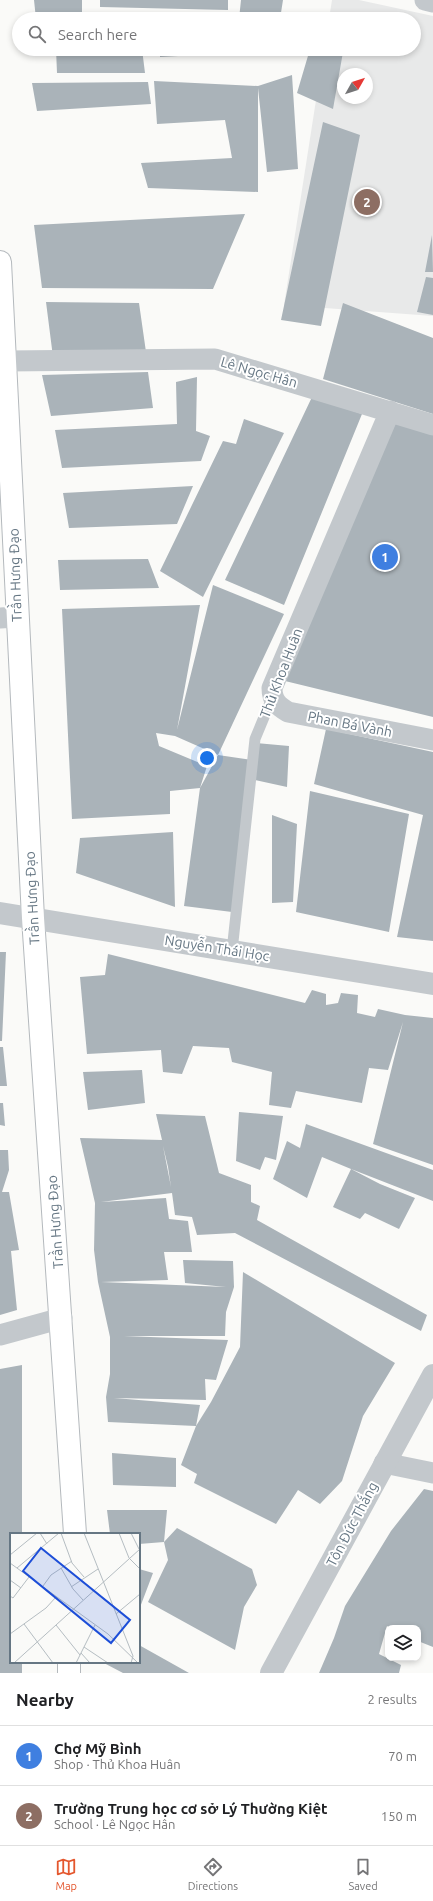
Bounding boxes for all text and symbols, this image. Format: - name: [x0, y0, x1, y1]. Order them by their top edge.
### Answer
- search box: [12, 12, 421, 56]
- icon: search: [26, 23, 48, 45]
- text: Search here: [58, 26, 137, 43]
- north arrow: [337, 68, 373, 104]
- pin: 2: [354, 187, 380, 217]
- street label: Lê Ngọc Hân: [219, 353, 299, 391]
- street label: Trần Hưng Đạo: [3, 528, 25, 622]
- pin: 1: [372, 542, 398, 572]
- street label: Thủ Khoa Huân: [257, 626, 305, 720]
- street label: Phan Bá Vành: [306, 708, 394, 740]
- your location: [197, 748, 217, 768]
- street label: Trần Hưng Đạo: [19, 851, 42, 945]
- street label: Nguyễn Thái Học: [164, 929, 271, 964]
- street label: Trần Hưng Đạo: [41, 1175, 66, 1269]
- street label: Tôn Đức Thắng: [321, 1478, 381, 1569]
- inset map: [10, 1533, 140, 1663]
- map controls: [385, 1625, 421, 1661]
- button: layers: [385, 1625, 421, 1661]
- text: Nearby: [16, 1690, 74, 1709]
- text: 2 results: [367, 1692, 417, 1706]
- text: Chợ Mỹ Bình: [54, 1740, 142, 1757]
- text: 1: [25, 1749, 33, 1763]
- text: 70 m: [388, 1749, 417, 1763]
- text: Shop · Thủ Khoa Huân: [54, 1757, 181, 1771]
- text: Trường Trung học cơ sở Lý Thường Kiệt: [54, 1800, 328, 1817]
- text: 2: [25, 1809, 33, 1823]
- text: 150 m: [381, 1809, 417, 1823]
- text: School · Lê Ngọc Hân: [54, 1817, 175, 1831]
- tab: Map: [55, 1856, 77, 1892]
- tab: Directions: [188, 1856, 238, 1892]
- tab: Saved: [348, 1856, 378, 1892]

